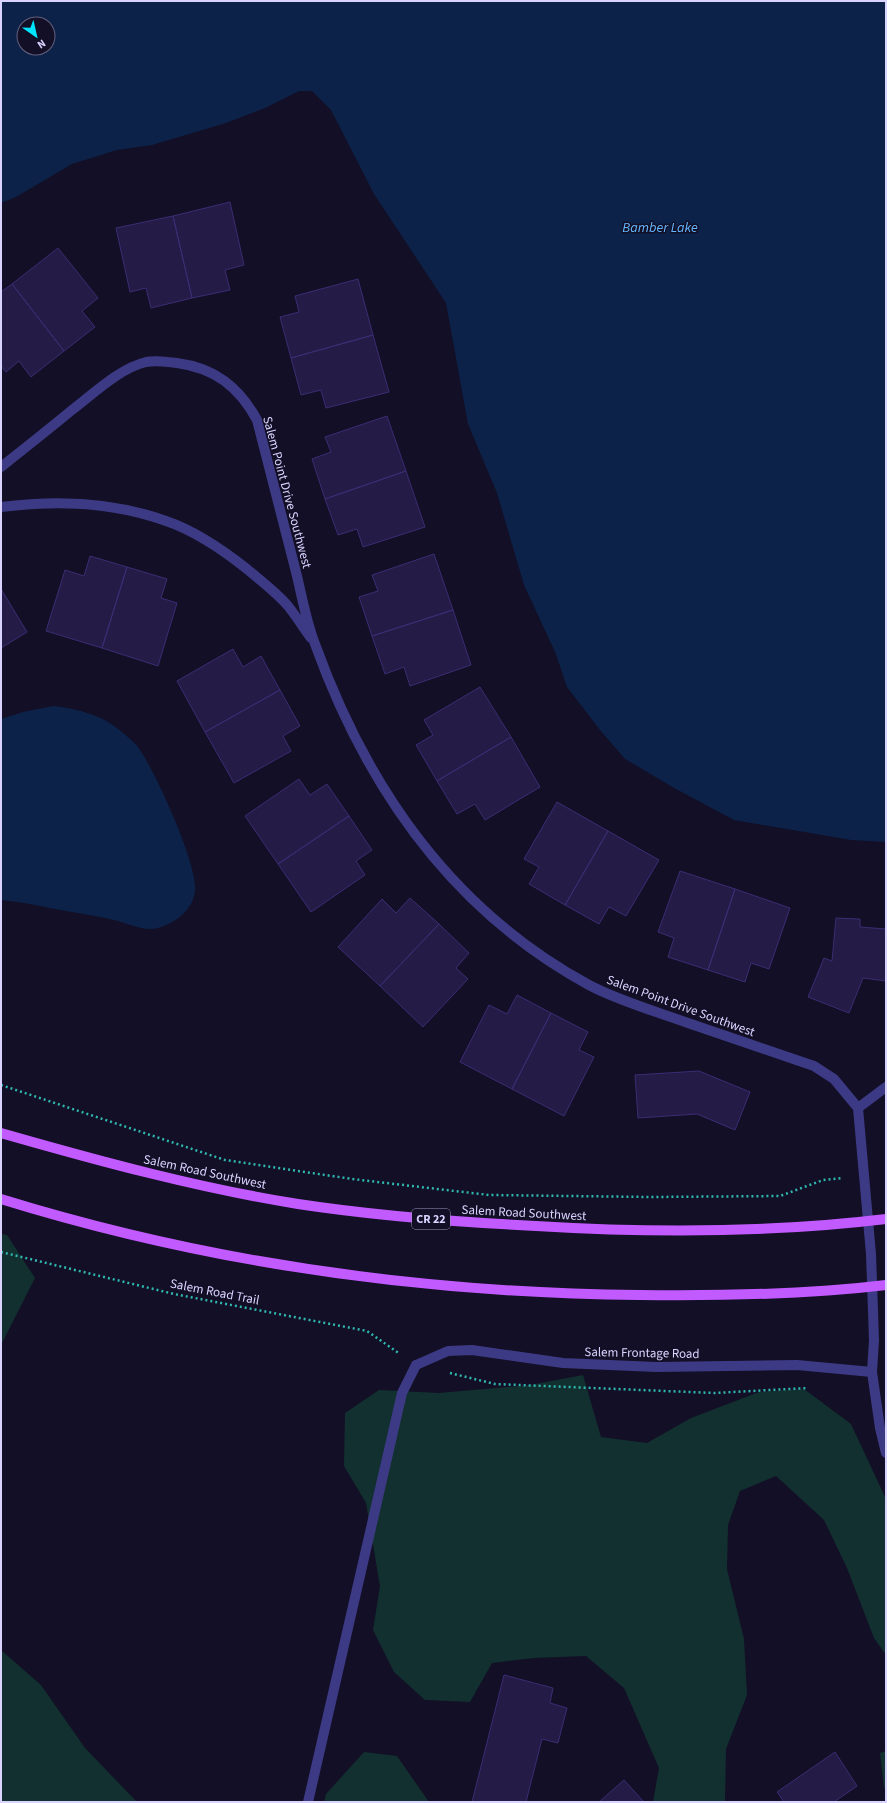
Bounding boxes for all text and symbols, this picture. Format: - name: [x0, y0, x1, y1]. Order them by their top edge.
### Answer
- north arrow: [16, 16, 56, 56]
- text: N: [34, 36, 49, 52]
- water label: Bamber Lake: [622, 218, 698, 238]
- street label: Salem Point Drive Southwest: [258, 414, 316, 571]
- street label: Salem Point Drive Southwest: [604, 971, 758, 1041]
- street label: Salem Road Southwest: [142, 1150, 268, 1194]
- street label: Salem Road Southwest: [461, 1201, 587, 1225]
- road number: CR 22: [412, 1209, 450, 1229]
- street label: Salem Road Trail: [169, 1274, 261, 1309]
- street label: Salem Frontage Road: [584, 1343, 700, 1363]

